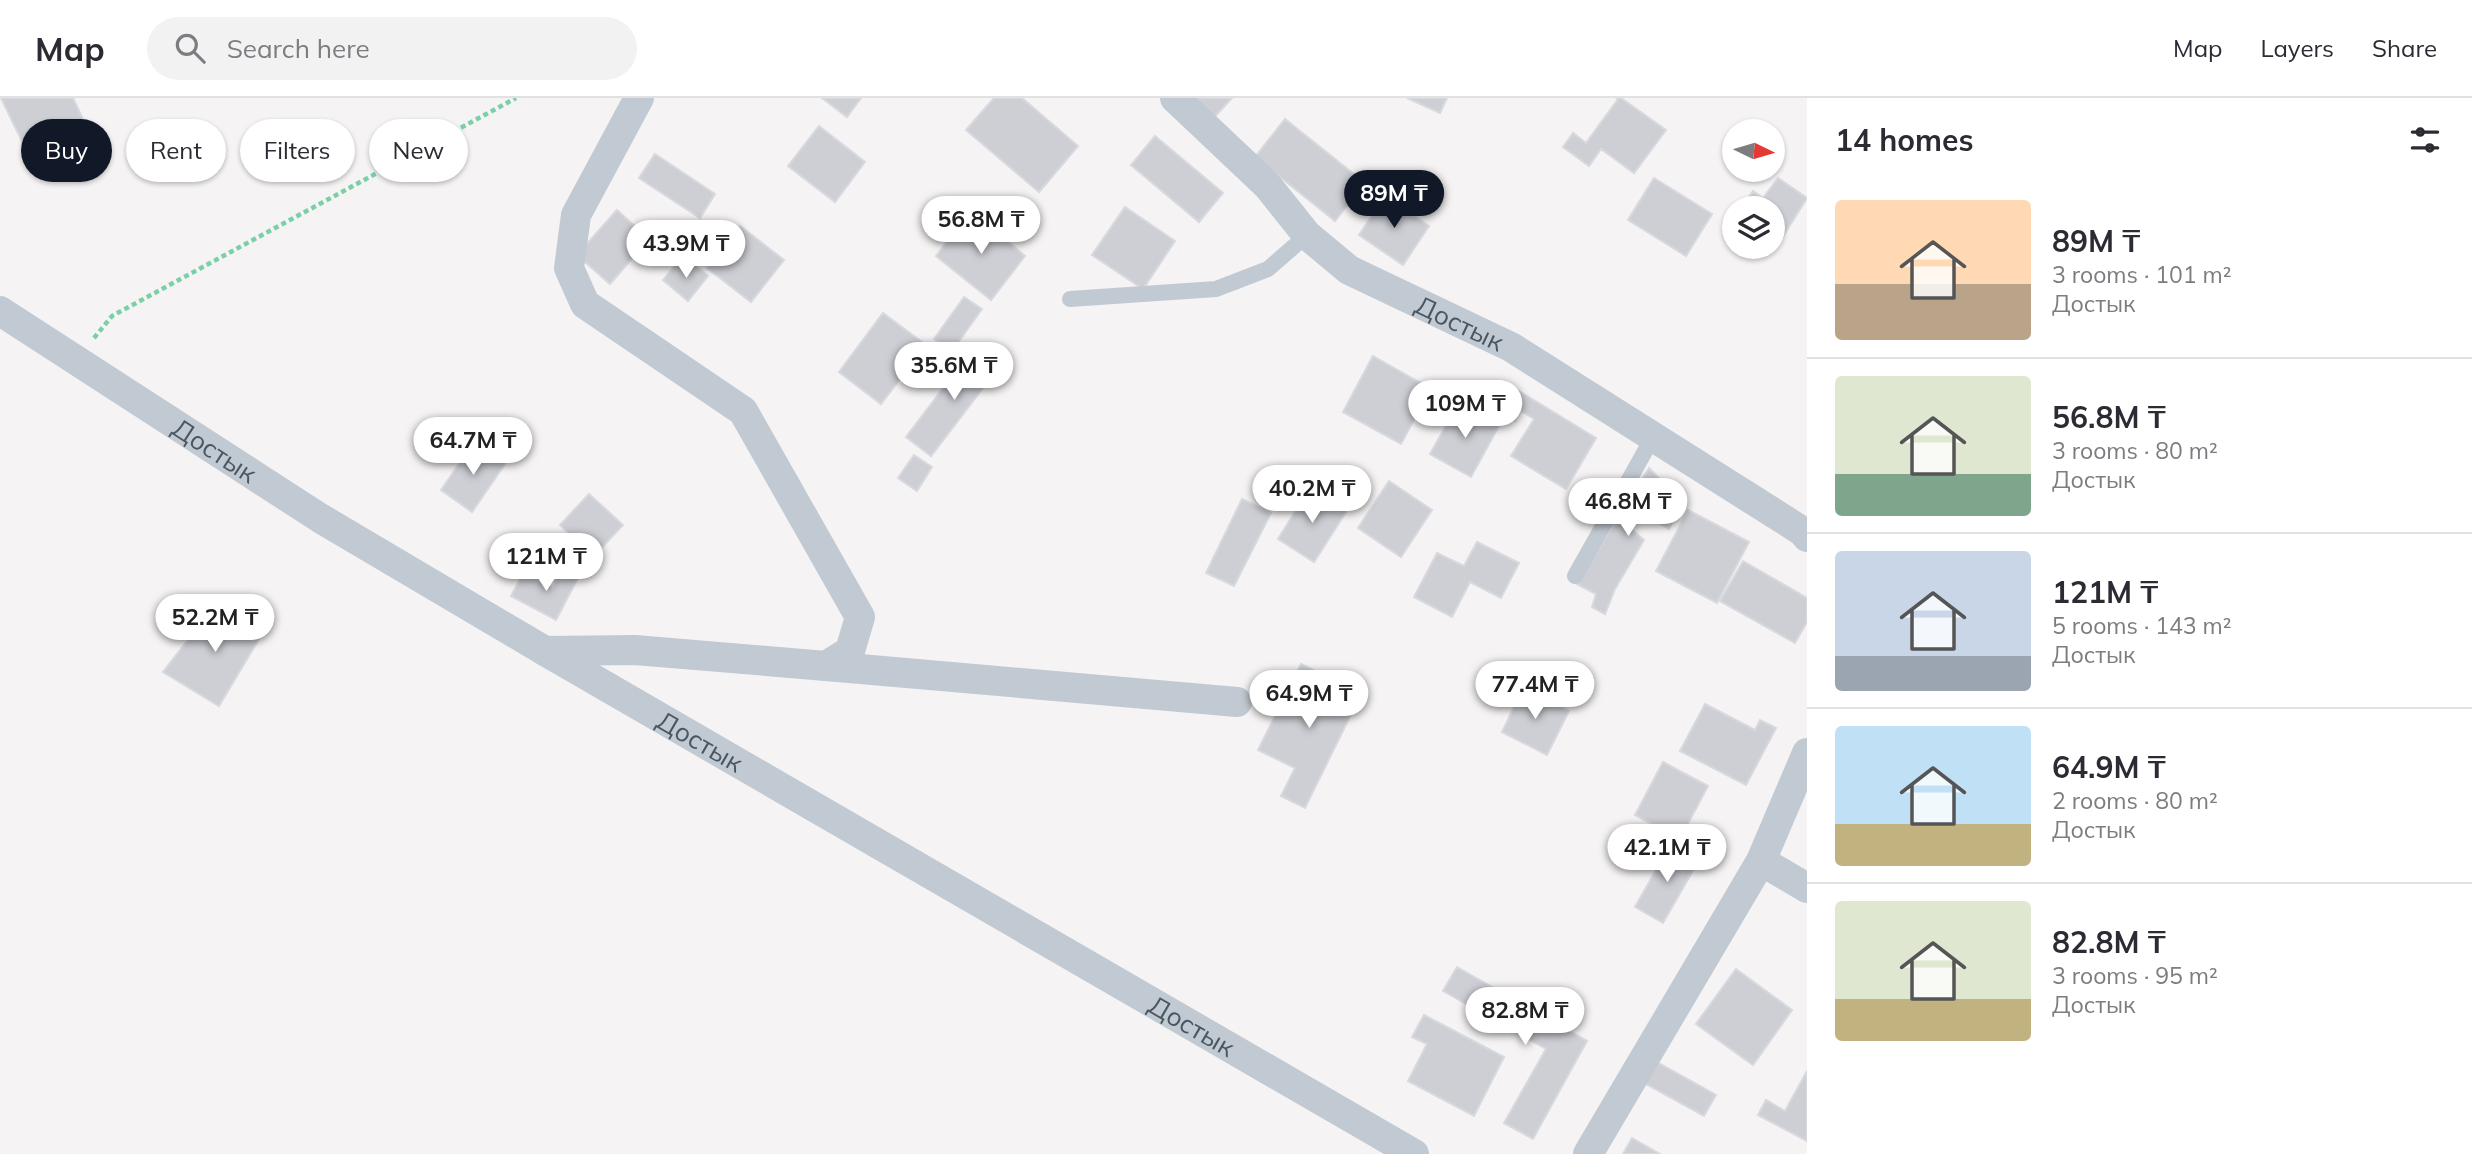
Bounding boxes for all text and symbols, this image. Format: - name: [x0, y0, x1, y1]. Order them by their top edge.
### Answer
- search box: [147, 17, 637, 80]
- text: Map: [35, 28, 105, 69]
- icon: search: [171, 29, 209, 67]
- text: Search here: [227, 32, 370, 65]
- text: Map: [2173, 33, 2222, 63]
- text: Layers: [2260, 33, 2334, 63]
- text: Share: [2372, 33, 2437, 63]
- chip: Buy: [21, 119, 112, 182]
- chip: Rent: [126, 119, 226, 182]
- chip: Filters: [240, 119, 355, 182]
- chip: New: [369, 119, 468, 182]
- north arrow: [1722, 119, 1785, 182]
- map controls: [1722, 119, 1785, 259]
- text: 14 homes: [1835, 121, 1974, 159]
- icon: filters: [2406, 121, 2444, 159]
- pin: 89M ₸: [1345, 170, 1443, 230]
- text: 89M ₸: [1360, 178, 1428, 207]
- button: layers: [1722, 196, 1785, 259]
- pin: 56.8M ₸: [916, 197, 1046, 256]
- text: 56.8M ₸: [937, 204, 1025, 233]
- pin: 43.9M ₸: [621, 220, 751, 280]
- text: 89M ₸: [2052, 222, 2140, 260]
- text: 43.9M ₸: [642, 228, 730, 257]
- icon: home: [1891, 228, 1975, 312]
- text: 3 rooms · 101 m²: [2052, 260, 2232, 289]
- street label: Достык: [1410, 288, 1509, 358]
- text: Достык: [2052, 289, 2135, 318]
- pin: 35.6M ₸: [889, 342, 1019, 402]
- text: 35.6M ₸: [910, 350, 998, 379]
- pin: 109M ₸: [1408, 380, 1522, 440]
- text: 109M ₸: [1424, 388, 1506, 417]
- text: 56.8M ₸: [2052, 398, 2166, 436]
- icon: home: [1891, 404, 1975, 488]
- street label: Достык: [166, 411, 264, 490]
- pin: 64.7M ₸: [408, 418, 538, 477]
- text: 64.7M ₸: [429, 425, 517, 454]
- text: 3 rooms · 80 m²: [2052, 436, 2218, 465]
- text: Достык: [2052, 465, 2135, 494]
- pin: 40.2M ₸: [1247, 466, 1377, 525]
- text: 40.2M ₸: [1268, 473, 1356, 502]
- pin: 46.8M ₸: [1563, 478, 1693, 538]
- text: 46.8M ₸: [1584, 486, 1672, 515]
- pin: 121M ₸: [489, 533, 603, 593]
- text: 121M ₸: [505, 541, 587, 570]
- text: 121M ₸: [2052, 573, 2158, 611]
- icon: home: [1891, 579, 1975, 663]
- pin: 52.2M ₸: [150, 594, 280, 654]
- text: 52.2M ₸: [171, 602, 259, 631]
- text: 5 rooms · 143 m²: [2052, 611, 2232, 640]
- text: Достык: [2052, 640, 2135, 669]
- pin: 77.4M ₸: [1470, 662, 1600, 721]
- text: 77.4M ₸: [1491, 669, 1579, 698]
- pin: 64.9M ₸: [1244, 670, 1374, 730]
- text: 64.9M ₸: [1265, 678, 1353, 707]
- street label: Достык: [651, 703, 749, 779]
- text: 64.9M ₸: [2052, 748, 2166, 786]
- icon: home: [1891, 754, 1975, 838]
- text: 2 rooms · 80 m²: [2052, 786, 2218, 815]
- text: Достык: [2052, 815, 2135, 844]
- pin: 42.1M ₸: [1602, 824, 1732, 884]
- text: 42.1M ₸: [1623, 832, 1711, 861]
- text: 82.8M ₸: [2052, 923, 2166, 961]
- icon: home: [1891, 929, 1975, 1013]
- text: 3 rooms · 95 m²: [2052, 961, 2218, 990]
- street label: Достык: [1143, 988, 1241, 1063]
- pin: 82.8M ₸: [1460, 988, 1590, 1047]
- text: Достык: [2052, 990, 2135, 1019]
- text: 82.8M ₸: [1481, 995, 1569, 1024]

